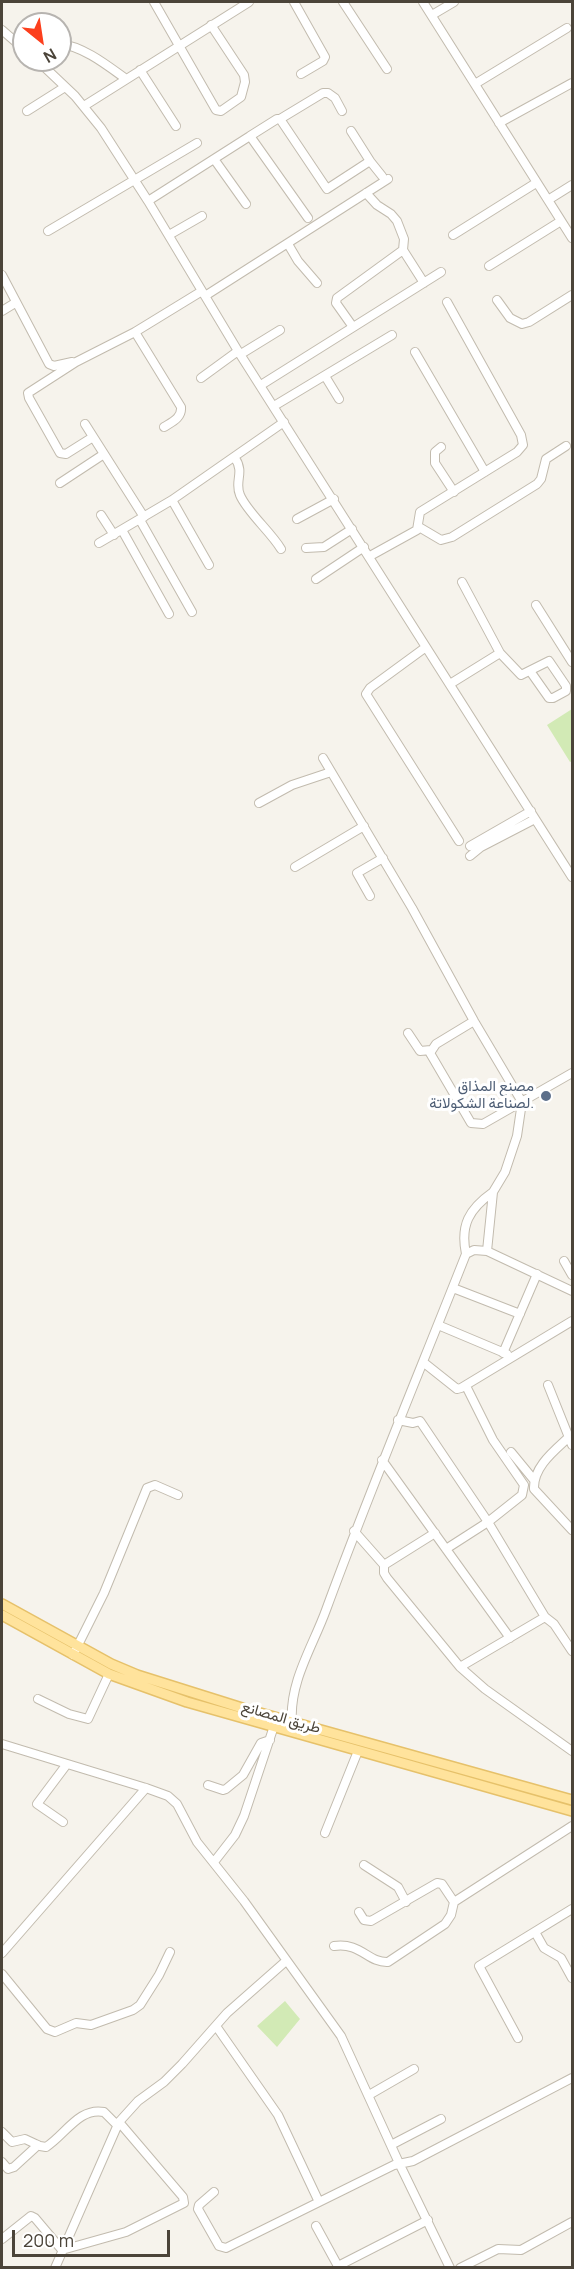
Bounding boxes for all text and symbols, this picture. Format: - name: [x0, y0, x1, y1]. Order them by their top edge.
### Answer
- north arrow: [12, 12, 72, 72]
- text: N: [40, 43, 60, 68]
- place label: مصنع المذاق لصناعة الشكولاتة.: [429, 1078, 534, 1113]
- marker: مصنع المذاق لصناعة الشكولاتة.: [539, 1089, 553, 1103]
- street label: طريق المصانع: [239, 1698, 323, 1738]
- scale bar: [15, 2218, 172, 2256]
- text: 200 m: [23, 2228, 74, 2252]

